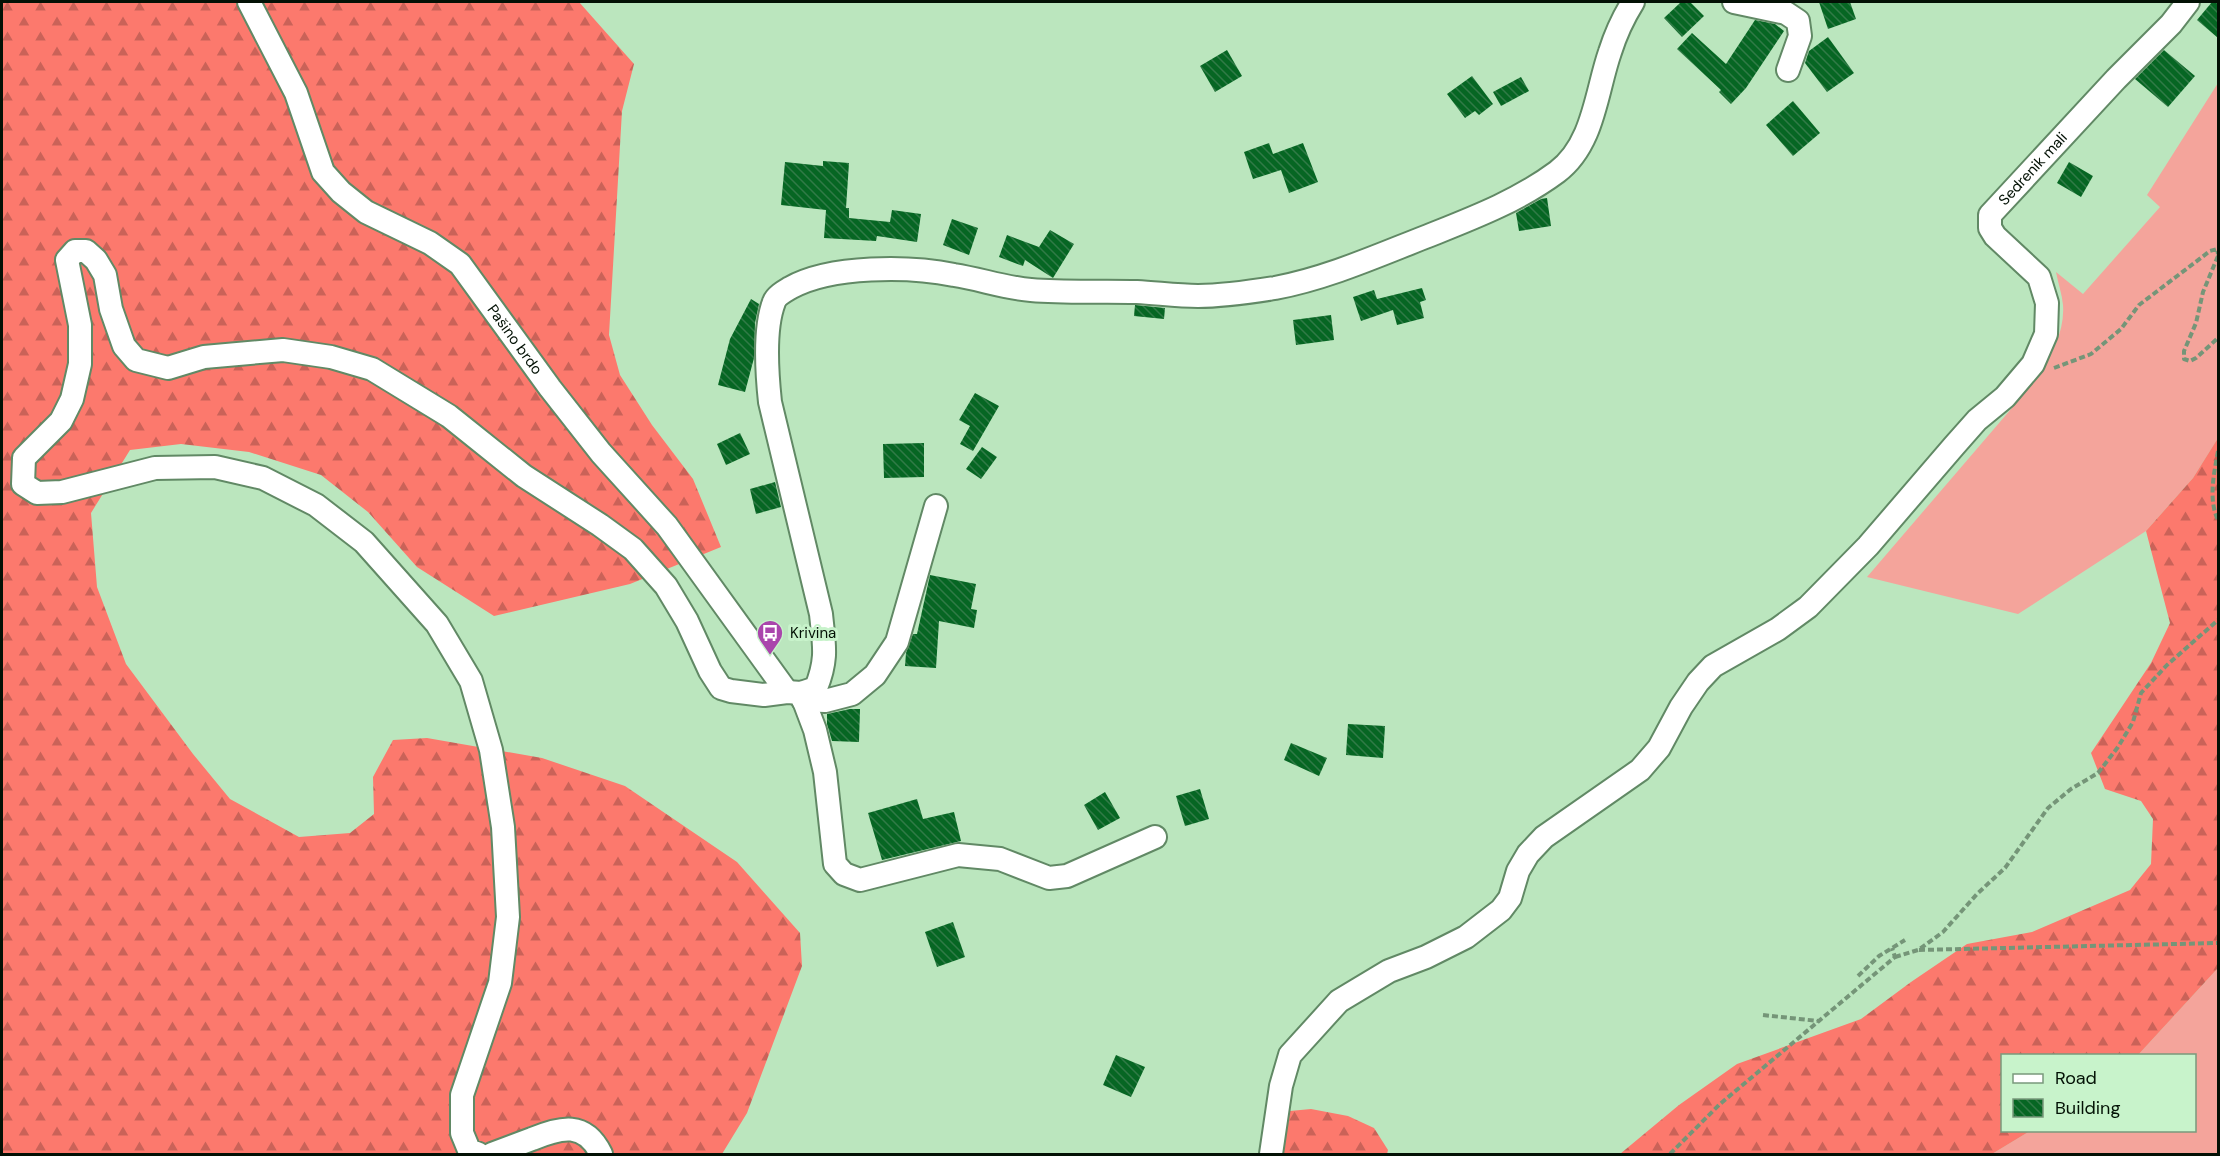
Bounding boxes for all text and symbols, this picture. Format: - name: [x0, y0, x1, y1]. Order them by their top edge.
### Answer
- street label: Sedrenik mali: [1994, 128, 2072, 210]
- street label: Pašino brdo: [483, 300, 547, 379]
- bus stop icon: Krivina: [755, 618, 785, 656]
- place label: Krivina: [790, 623, 836, 643]
- legend: [2001, 1054, 2196, 1132]
- text: Road: [2055, 1066, 2097, 1090]
- text: Building: [2055, 1096, 2120, 1120]

